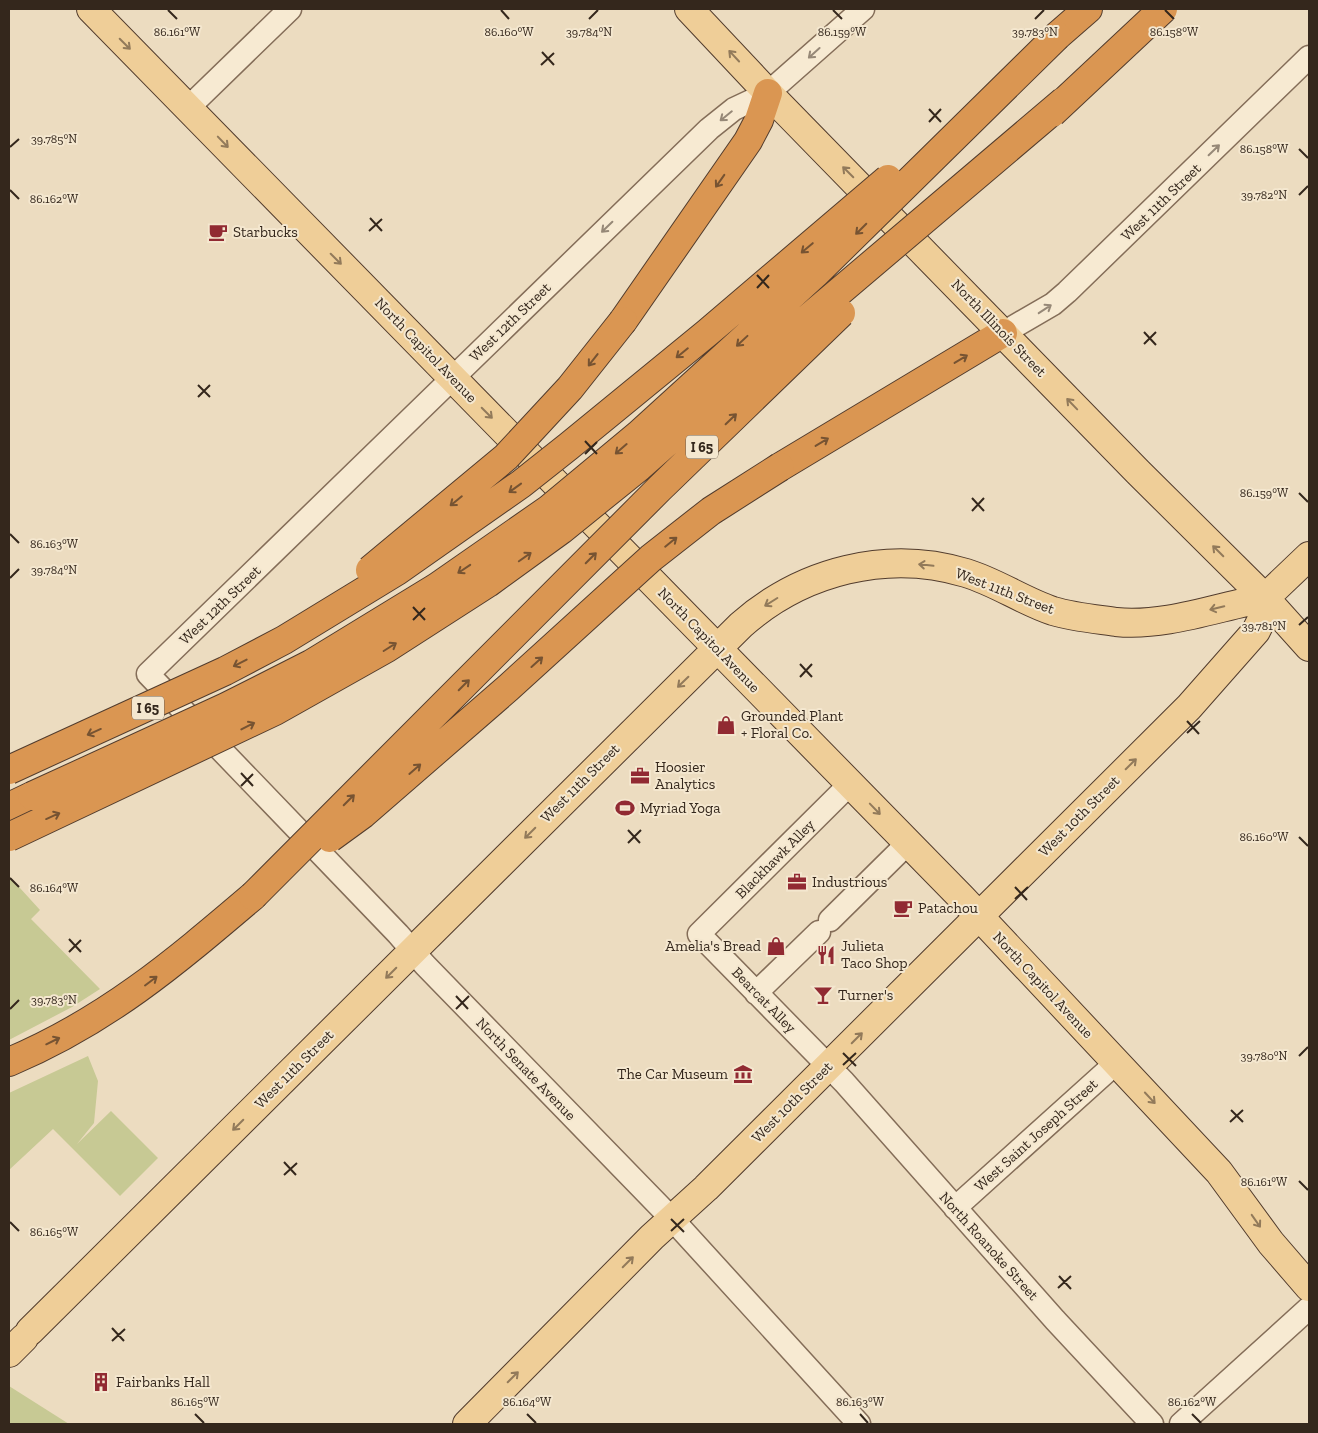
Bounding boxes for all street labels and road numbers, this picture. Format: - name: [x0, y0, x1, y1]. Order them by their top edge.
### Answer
- street label: West 11th Street: [1117, 159, 1205, 245]
- street label: North Illinois Street: [948, 275, 1051, 381]
- street label: West 12th Street: [466, 278, 555, 365]
- street label: North Capitol Avenue: [371, 294, 481, 406]
- road number: I 65: [686, 436, 718, 458]
- street label: West 12th Street: [176, 561, 265, 648]
- street label: West 11th Street: [953, 564, 1057, 618]
- street label: North Capitol Avenue: [654, 584, 764, 696]
- road number: I 65: [132, 696, 164, 720]
- street label: West 11th Street: [537, 739, 624, 826]
- street label: West 10th Street: [1035, 771, 1124, 860]
- street label: Blackhawk Alley: [732, 815, 819, 902]
- street label: North Capitol Avenue: [989, 928, 1097, 1042]
- street label: Bearcat Alley: [728, 963, 800, 1037]
- street label: North Senate Avenue: [472, 1014, 580, 1124]
- street label: West 11th Street: [251, 1025, 338, 1112]
- street label: West 10th Street: [748, 1057, 837, 1146]
- street label: West Saint Joseph Street: [971, 1075, 1102, 1195]
- street label: North Roanoke Street: [936, 1188, 1043, 1304]

